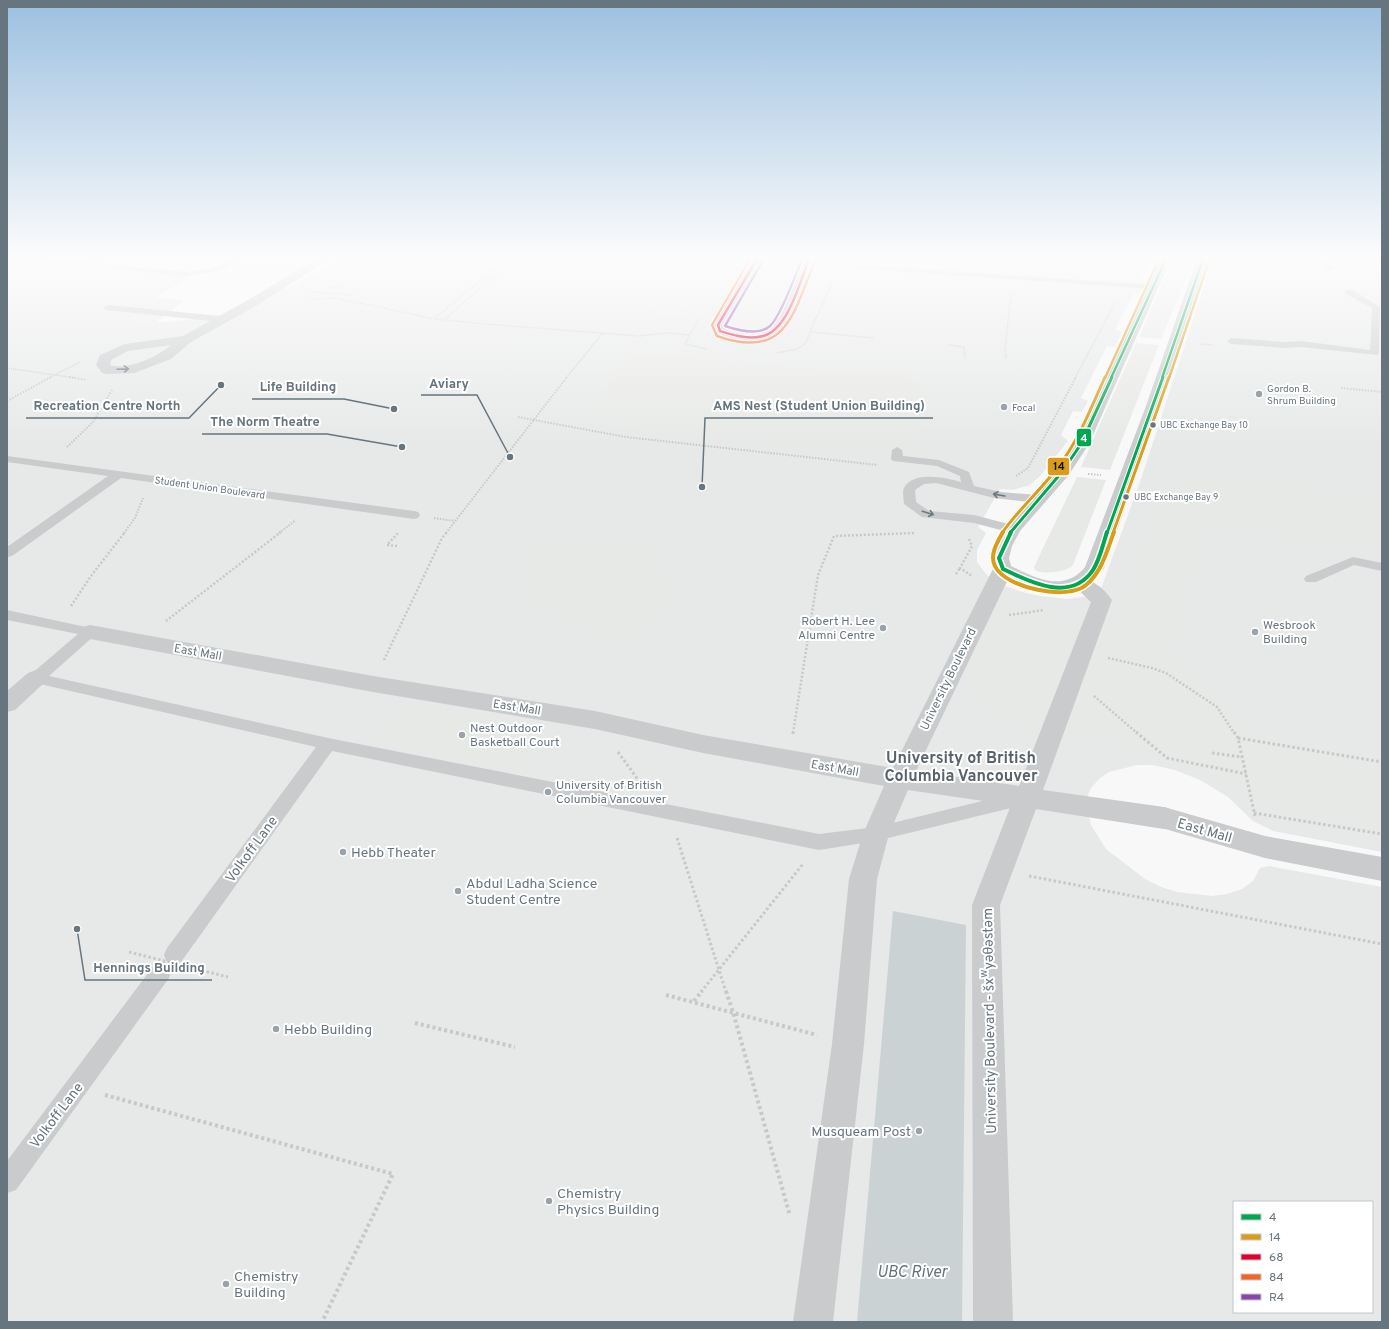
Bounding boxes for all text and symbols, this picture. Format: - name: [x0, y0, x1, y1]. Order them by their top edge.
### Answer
- one-way arrow: [116, 366, 129, 373]
- callout: Aviary: [421, 370, 477, 395]
- callout: Life Building: [252, 374, 344, 399]
- text: Aviary: [429, 377, 469, 393]
- text: Life Building: [260, 380, 336, 396]
- place label: Gordon B. Shrum Building: [1267, 383, 1336, 408]
- marker: Gordon B. Shrum Building: [1254, 389, 1264, 399]
- callout: Recreation Centre North: [26, 393, 189, 418]
- callout: AMS Nest (Student Union Building): [705, 393, 933, 418]
- text: Recreation Centre North: [34, 399, 180, 415]
- text: AMS Nest (Student Union Building): [713, 399, 925, 415]
- marker: Focal: [999, 402, 1009, 412]
- place label: Focal: [1012, 402, 1035, 415]
- callout: The Norm Theatre: [202, 409, 327, 434]
- text: The Norm Theatre: [210, 415, 320, 431]
- marker: UBC Exchange Bay 10: [1148, 420, 1158, 430]
- place label: UBC Exchange Bay 10: [1160, 420, 1248, 431]
- line badge: 4: [1076, 428, 1092, 447]
- text: 4: [1080, 432, 1088, 446]
- line badge: 14: [1047, 457, 1070, 476]
- text: 14: [1053, 460, 1065, 474]
- street label: Student Union Boulevard: [154, 474, 266, 503]
- one-way arrow: [993, 491, 1006, 499]
- marker: UBC Exchange Bay 9: [1121, 492, 1131, 502]
- place label: UBC Exchange Bay 9: [1134, 492, 1218, 503]
- one-way arrow: [921, 510, 934, 517]
- place label: Robert H. Lee Alumni Centre: [798, 614, 875, 644]
- place label: Wesbrook Building: [1263, 618, 1316, 648]
- marker: Robert H. Lee Alumni Centre: [878, 623, 888, 633]
- street label: University Boulevard: [917, 626, 981, 733]
- marker: Wesbrook Building: [1250, 627, 1260, 637]
- street label: East Mall: [173, 641, 223, 665]
- street label: East Mall: [492, 696, 542, 720]
- place label: Nest Outdoor Basketball Court: [470, 721, 560, 751]
- marker: Nest Outdoor Basketball Court: [457, 730, 467, 740]
- district label: University of British Columbia Vancouver: [884, 749, 1038, 787]
- street label: East Mall: [810, 757, 860, 781]
- place label: University of British Columbia Vancouver: [556, 778, 667, 808]
- marker: University of British Columbia Vancouver: [543, 787, 553, 797]
- street label: Volkoff Lane: [222, 813, 282, 886]
- street label: East Mall: [1175, 816, 1234, 847]
- place label: Hebb Theater: [351, 845, 437, 862]
- marker: Hebb Theater: [338, 847, 348, 857]
- place label: Abdul Ladha Science Student Centre: [466, 876, 597, 909]
- marker: Abdul Ladha Science Student Centre: [453, 886, 463, 896]
- street label: University Boulevard - šxʷyəθəstəm: [980, 908, 1001, 1134]
- callout: Hennings Building: [85, 955, 212, 980]
- text: Hennings Building: [93, 961, 205, 977]
- place label: Hebb Building: [284, 1022, 372, 1039]
- marker: Hebb Building: [271, 1024, 281, 1034]
- street label: Volkoff Lane: [27, 1080, 87, 1152]
- place label: Musqueam Post: [811, 1124, 911, 1141]
- marker: Musqueam Post: [914, 1126, 924, 1136]
- place label: Chemistry Physics Building: [557, 1186, 659, 1219]
- marker: Chemistry Physics Building: [544, 1196, 554, 1206]
- legend: [1233, 1201, 1373, 1313]
- text: 4: [1269, 1210, 1276, 1226]
- text: 14: [1269, 1230, 1281, 1246]
- text: 68: [1269, 1250, 1284, 1266]
- water label: UBC River: [877, 1263, 949, 1283]
- place label: Chemistry Building: [234, 1269, 298, 1302]
- text: 84: [1269, 1270, 1284, 1286]
- marker: Chemistry Building: [221, 1279, 231, 1289]
- text: R4: [1269, 1290, 1284, 1306]

